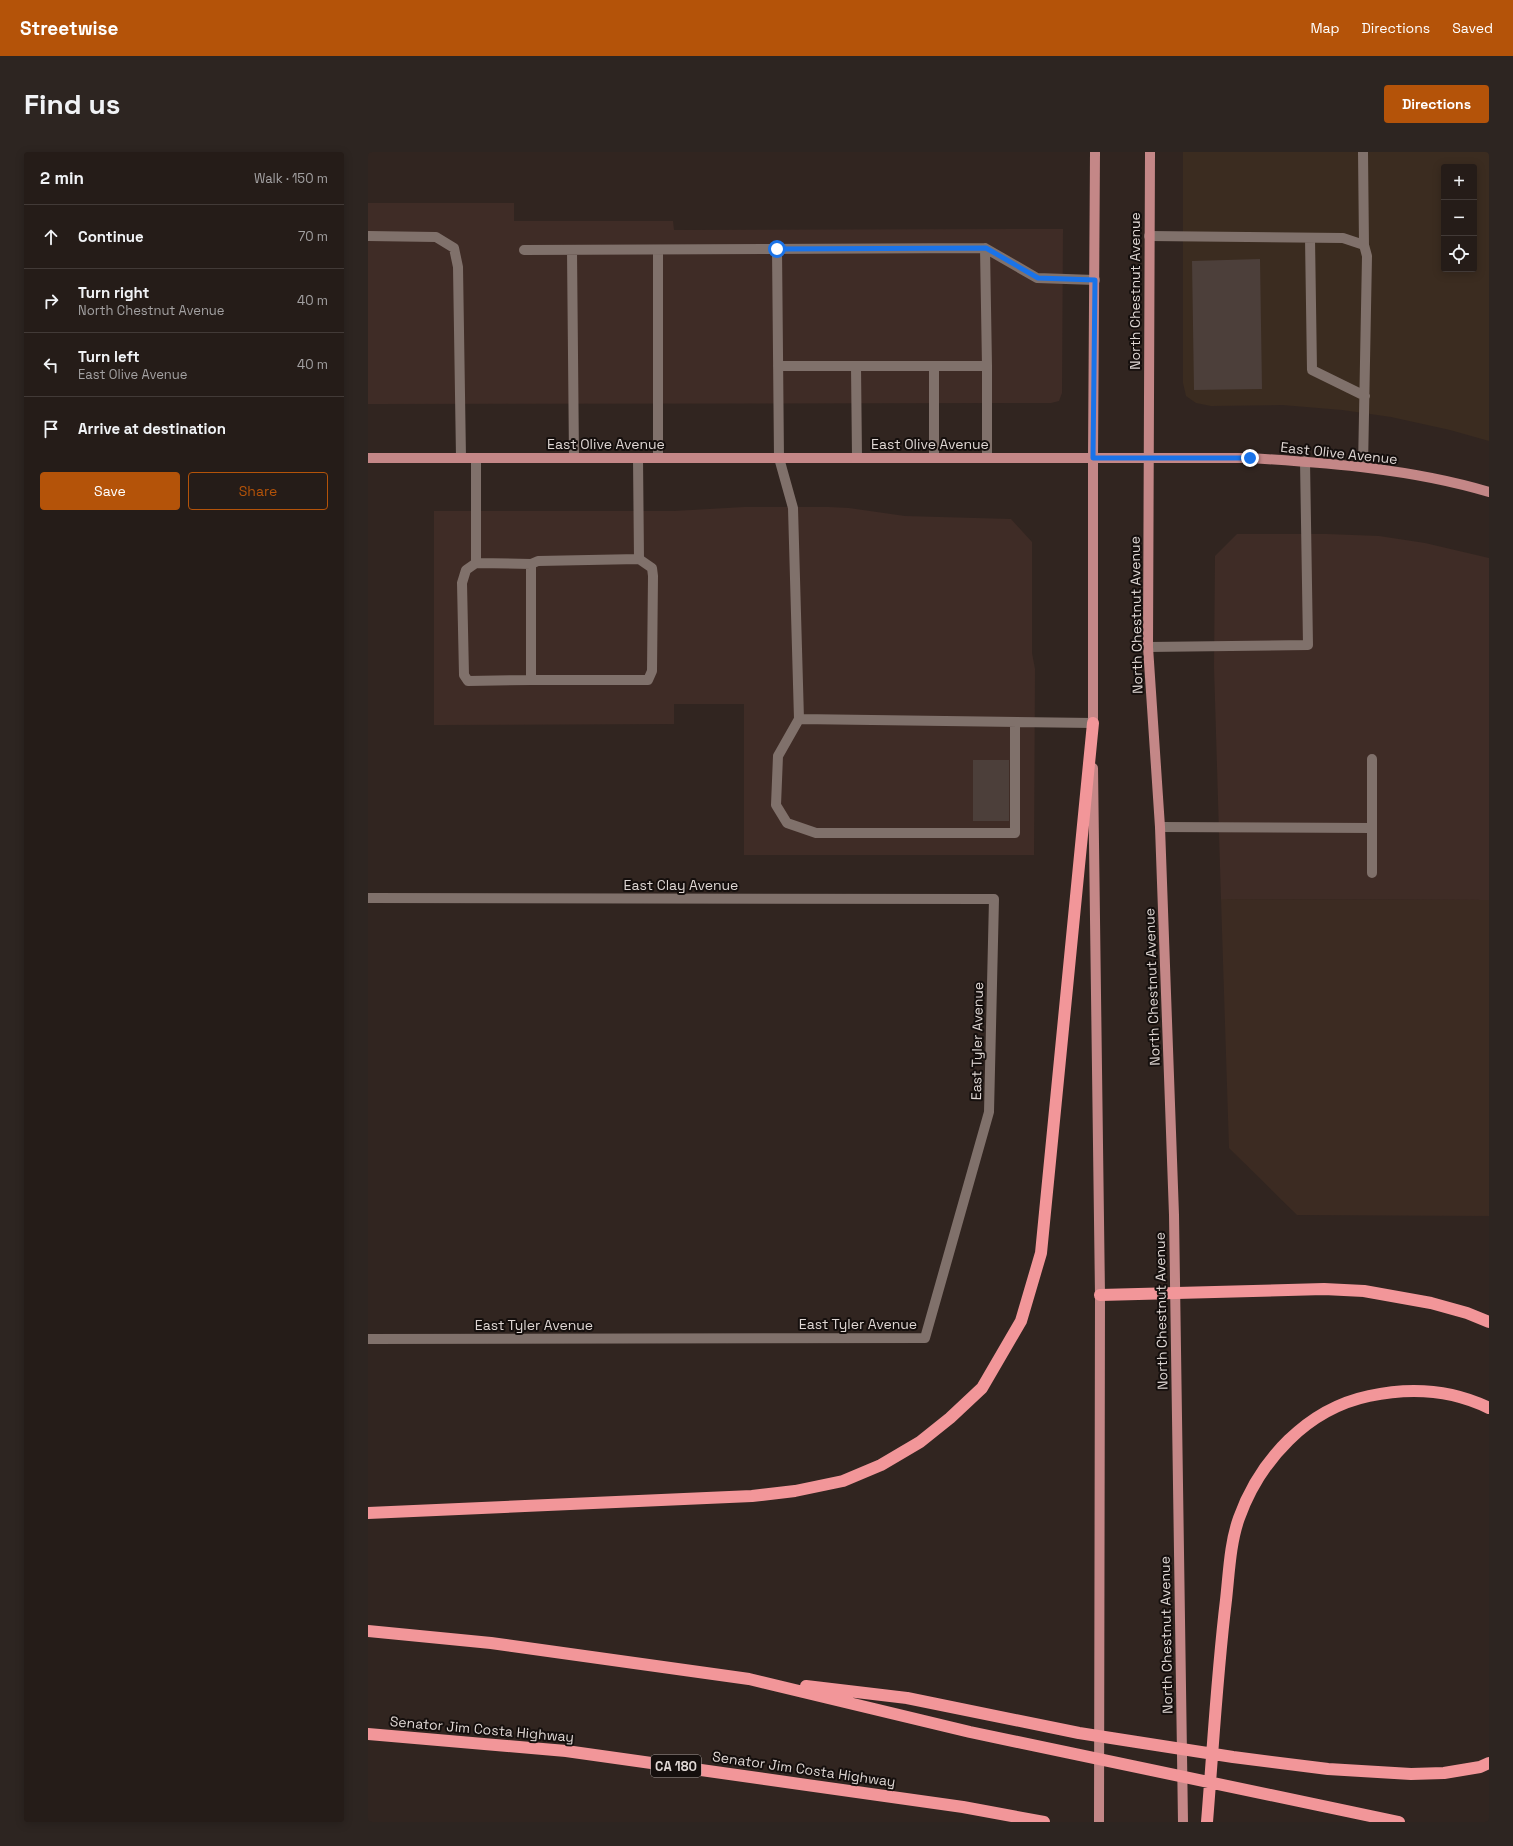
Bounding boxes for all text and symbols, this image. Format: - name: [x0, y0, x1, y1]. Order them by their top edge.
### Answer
- text: Streetwise: [20, 16, 119, 41]
- text: Map: [1310, 19, 1340, 37]
- text: Directions: [1362, 19, 1430, 37]
- text: Saved: [1452, 19, 1493, 37]
- button: Directions: [1384, 85, 1489, 123]
- text: Find us: [24, 86, 121, 122]
- map controls: [1441, 164, 1477, 272]
- button: +: [1441, 164, 1477, 200]
- text: 2 min: [40, 167, 84, 189]
- text: Walk · 150 m: [254, 170, 328, 187]
- button: −: [1441, 200, 1477, 236]
- street label: North Chestnut Avenue: [1126, 212, 1144, 370]
- icon: ahead: [40, 226, 62, 248]
- text: Continue: [78, 227, 144, 246]
- text: 70 m: [298, 228, 328, 245]
- button: locate: [1441, 236, 1477, 272]
- route start: [768, 240, 786, 258]
- text: Turn right: [78, 283, 149, 302]
- icon: right: [40, 290, 62, 312]
- text: 40 m: [297, 292, 328, 309]
- text: North Chestnut Avenue: [78, 302, 224, 319]
- text: Turn left: [78, 347, 140, 366]
- icon: left: [40, 354, 62, 376]
- text: 40 m: [297, 356, 328, 373]
- text: East Olive Avenue: [78, 366, 187, 383]
- icon: arrive: [40, 418, 62, 440]
- text: Arrive at destination: [78, 419, 226, 438]
- street label: East Olive Avenue: [547, 435, 665, 453]
- street label: East Olive Avenue: [871, 435, 989, 453]
- street label: East Olive Avenue: [1279, 438, 1399, 468]
- route end: [1241, 449, 1259, 467]
- button: Save: [40, 472, 180, 510]
- button: Share: [188, 472, 328, 510]
- street label: North Chestnut Avenue: [1126, 536, 1146, 694]
- street label: East Clay Avenue: [624, 876, 738, 894]
- street label: North Chestnut Avenue: [1140, 908, 1164, 1066]
- street label: East Tyler Avenue: [967, 982, 987, 1100]
- street label: North Chestnut Avenue: [1151, 1232, 1171, 1390]
- street label: East Tyler Avenue: [799, 1315, 917, 1333]
- street label: East Tyler Avenue: [475, 1316, 593, 1334]
- street label: North Chestnut Avenue: [1156, 1556, 1176, 1714]
- street label: Senator Jim Costa Highway: [389, 1712, 575, 1746]
- street label: Senator Jim Costa Highway: [711, 1747, 897, 1791]
- road number: CA 180: [651, 1755, 701, 1777]

